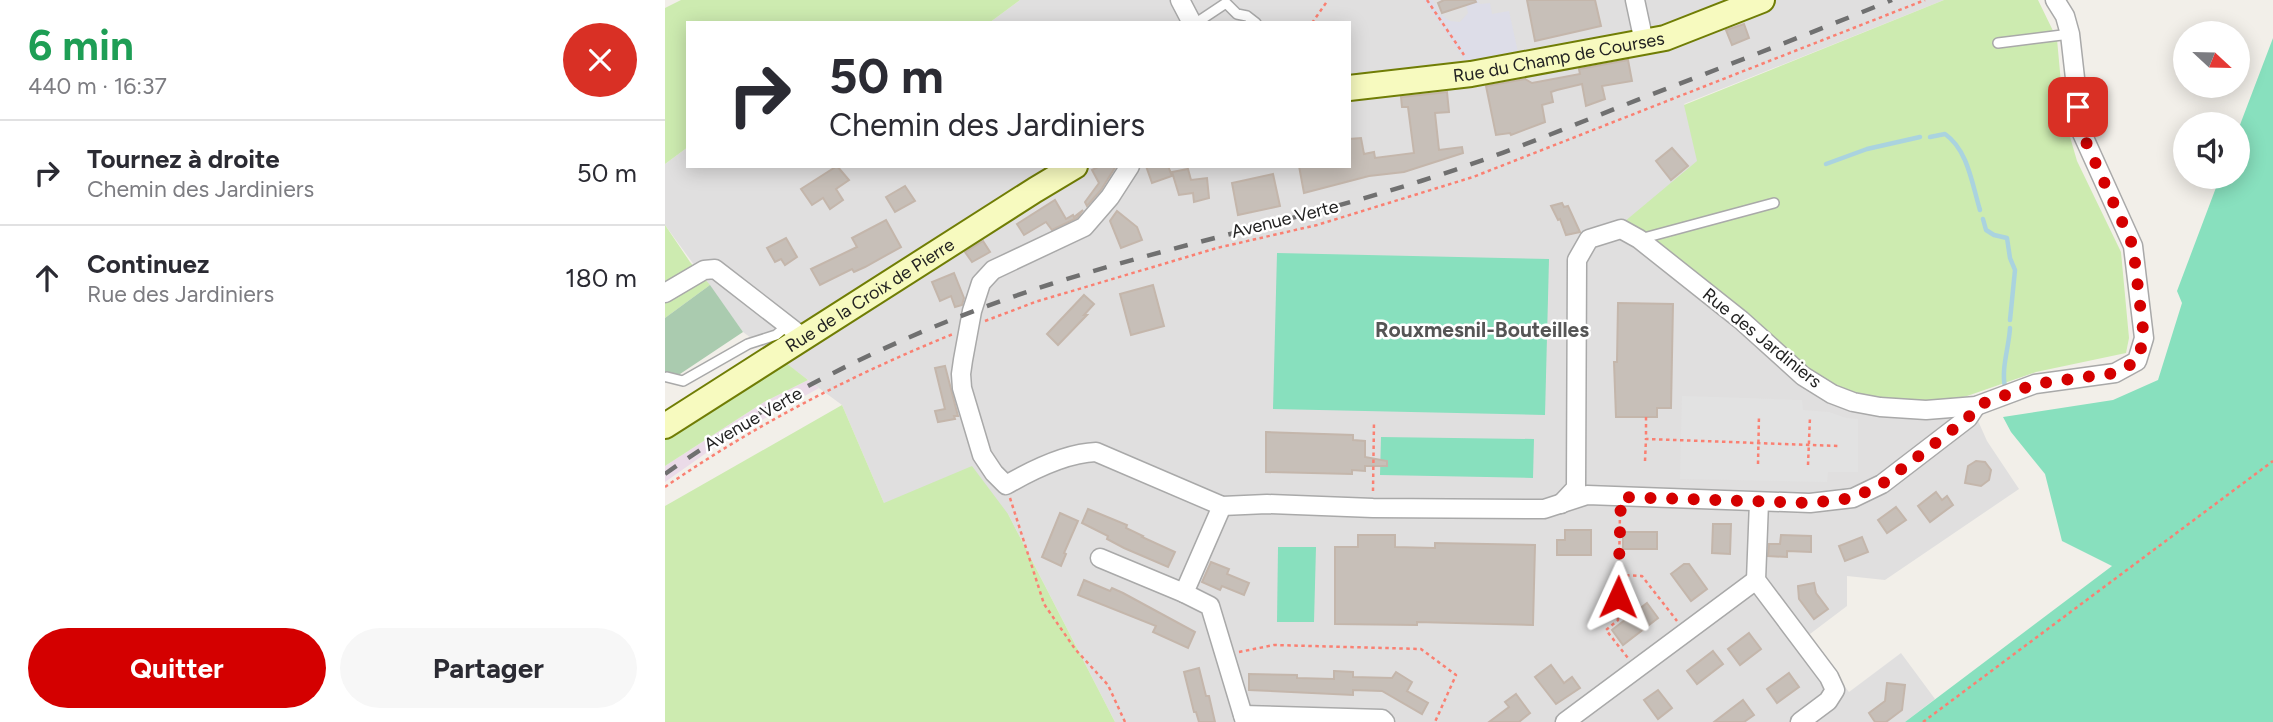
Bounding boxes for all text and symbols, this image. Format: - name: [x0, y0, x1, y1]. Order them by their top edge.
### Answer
- text: 6 min: [28, 20, 134, 71]
- north arrow: [2173, 21, 2251, 98]
- map controls: [2173, 21, 2250, 189]
- button: close: [563, 23, 637, 97]
- street label: Rue du Champ de Courses: [1452, 27, 1666, 87]
- text: 50 m: [829, 46, 944, 105]
- icon: right: [714, 49, 805, 140]
- text: 440 m · 16:37: [28, 72, 167, 100]
- pin: [2048, 77, 2108, 137]
- icon: arrive: [2059, 88, 2097, 126]
- text: Chemin des Jardiniers: [829, 106, 1145, 144]
- button: sound: [2173, 112, 2250, 189]
- text: Tournez à droite: [87, 143, 280, 175]
- icon: right: [28, 154, 66, 192]
- text: 50 m: [577, 157, 637, 189]
- text: Chemin des Jardiniers: [87, 175, 314, 203]
- street label: Avenue Verte: [1229, 195, 1341, 243]
- street label: Rue de la Croix de Pierre: [781, 233, 959, 357]
- text: Continuez: [87, 248, 209, 280]
- icon: ahead: [28, 259, 66, 297]
- text: 180 m: [565, 262, 637, 294]
- text: Rue des Jardiniers: [87, 280, 274, 308]
- street label: Rue des Jardiniers: [1698, 283, 1826, 393]
- district label: Rouxmesnil-Bouteilles: [1375, 317, 1589, 342]
- street label: Avenue Verte: [700, 382, 806, 456]
- position arrow: [1581, 560, 1655, 634]
- button: Quitter: [28, 628, 326, 708]
- button: Partager: [340, 628, 637, 708]

